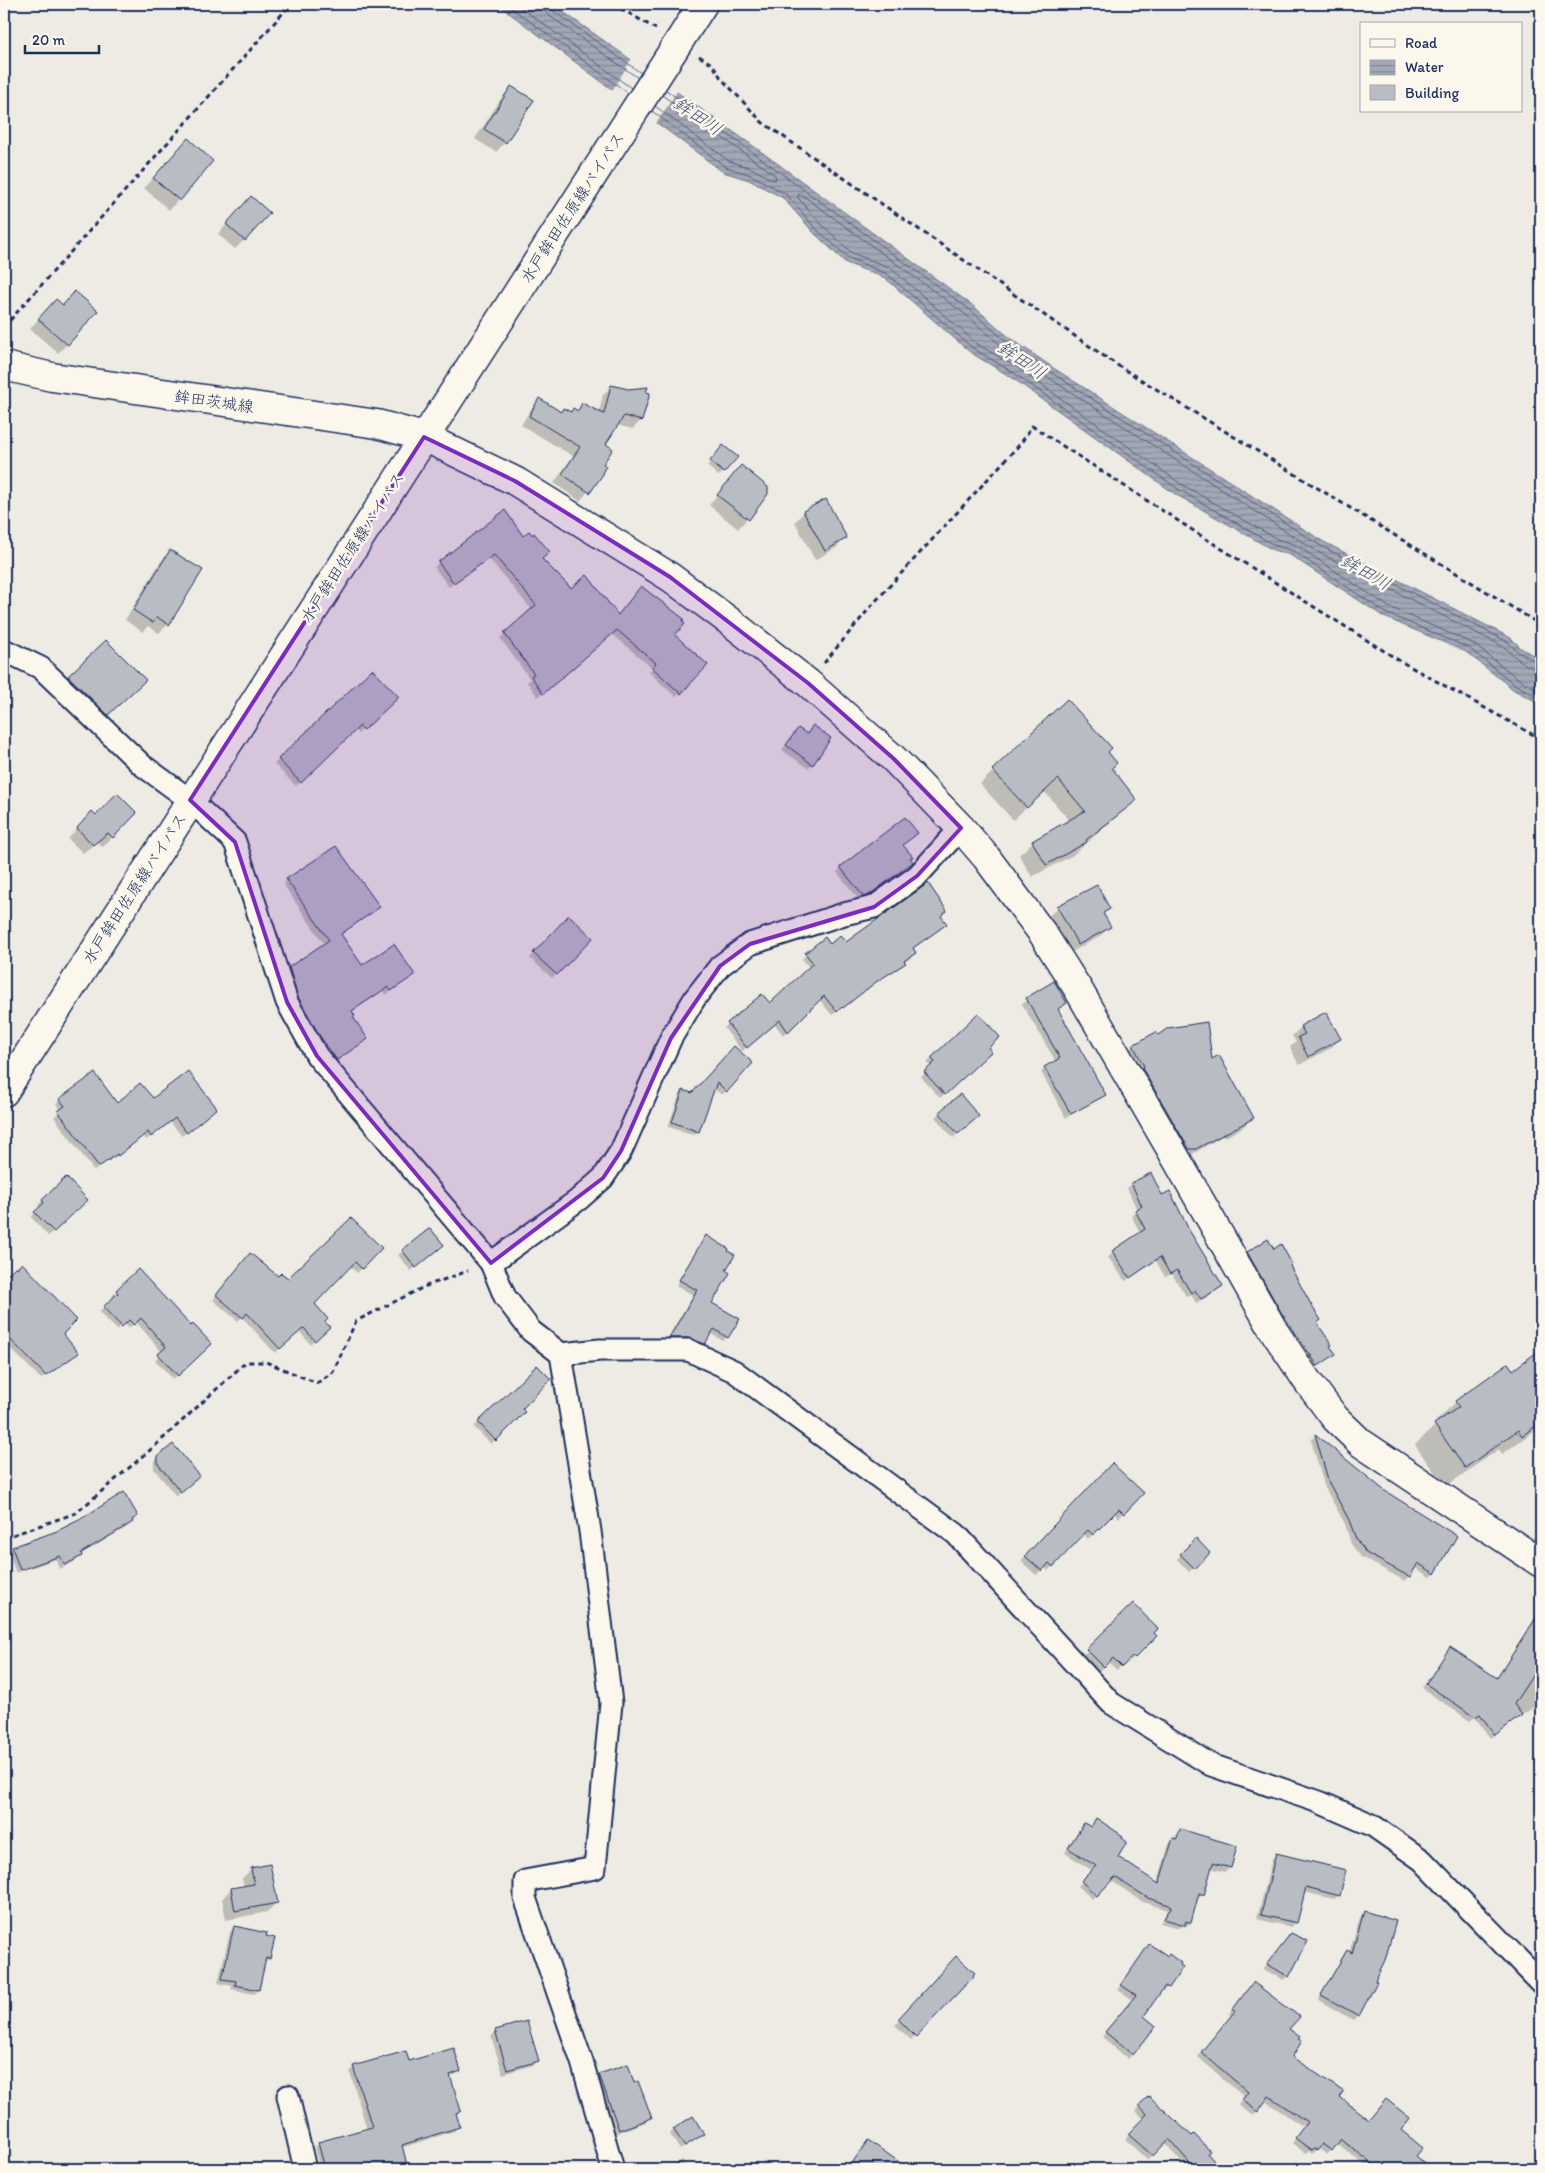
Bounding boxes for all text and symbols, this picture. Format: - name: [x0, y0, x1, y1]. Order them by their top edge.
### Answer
- scale bar: [25, 22, 99, 54]
- legend: [1360, 22, 1522, 112]
- text: 20 m: [32, 31, 66, 49]
- text: Road: [1405, 34, 1438, 52]
- text: Water: [1405, 58, 1444, 76]
- text: Building: [1405, 84, 1459, 102]
- water label: 鉾田川: [669, 92, 727, 140]
- street label: 水戸鉾田佐原線バイパス: [517, 128, 628, 286]
- water label: 鉾田川: [993, 336, 1051, 384]
- street label: 鉾田茨城線: [173, 387, 255, 416]
- street label: 水戸鉾田佐原線バイパス: [297, 468, 408, 626]
- water label: 鉾田川: [1337, 549, 1395, 595]
- street label: 水戸鉾田佐原線バイパス: [79, 809, 190, 967]

